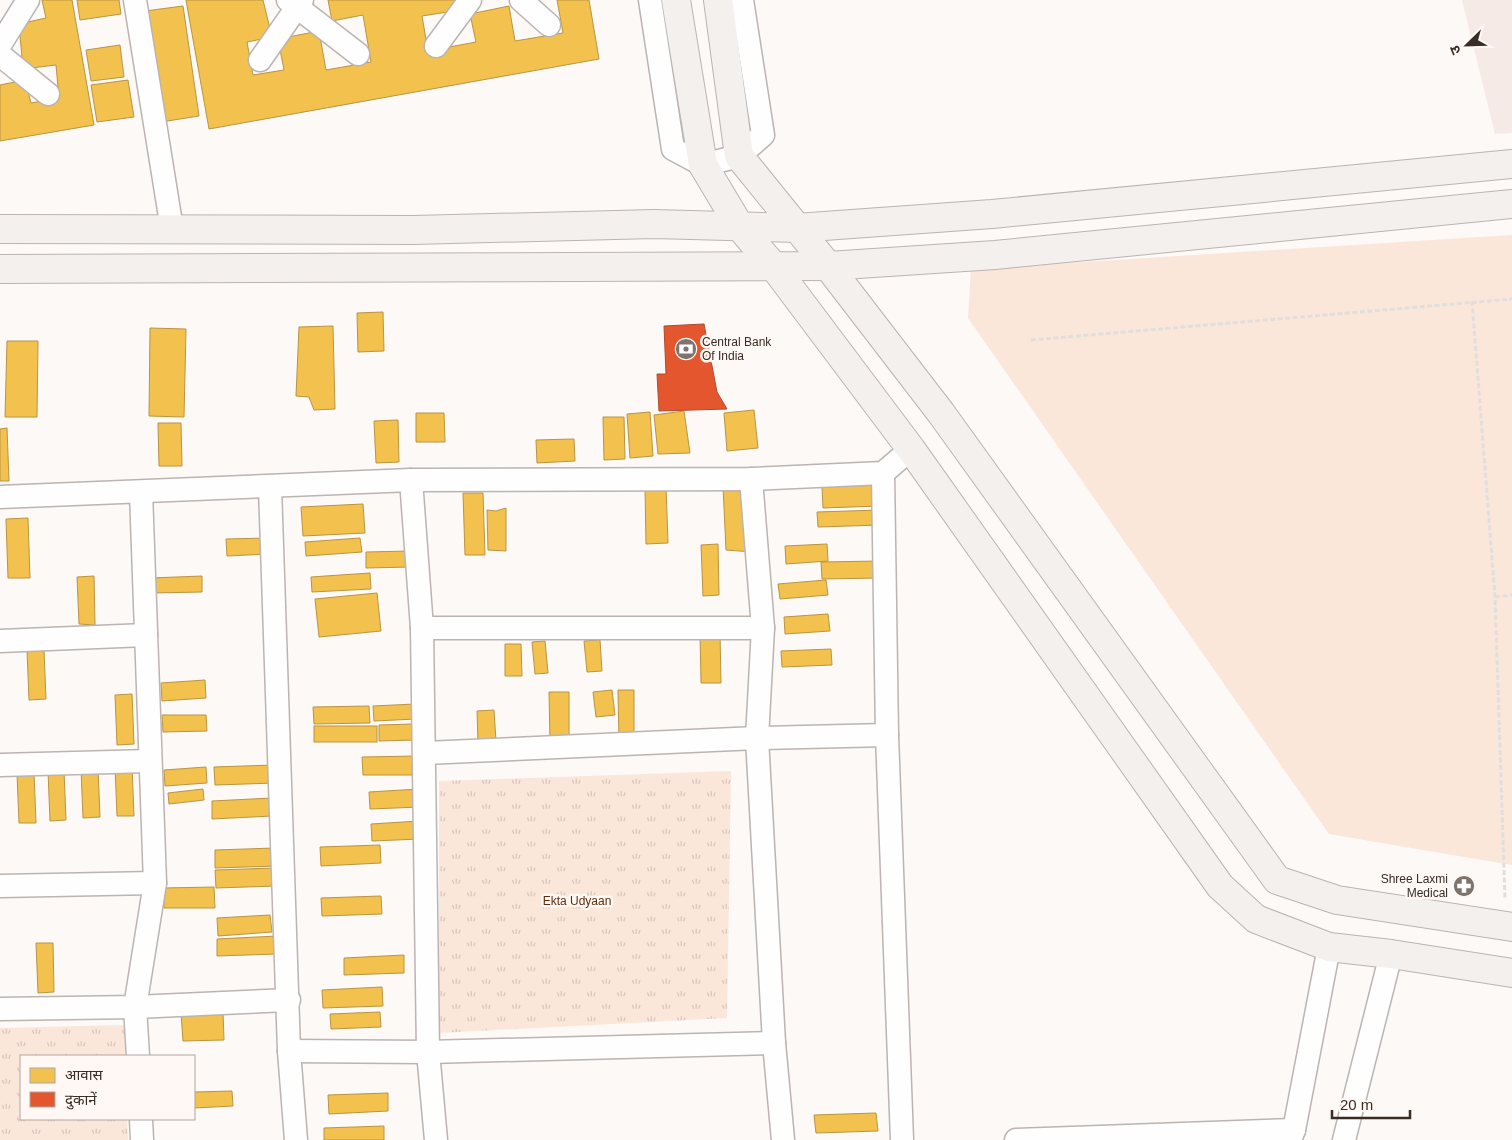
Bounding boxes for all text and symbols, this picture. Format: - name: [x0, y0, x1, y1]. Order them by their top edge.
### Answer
- north arrow: [1442, 20, 1492, 70]
- text: उ: [1446, 42, 1464, 57]
- place label: Central Bank Of India: [702, 335, 772, 363]
- bank icon: Central Bank Of India: [674, 337, 698, 361]
- place label: Shree Laxmi Medical: [1381, 872, 1448, 900]
- pharmacy icon: Shree Laxmi Medical: [1452, 874, 1476, 898]
- park label: Ekta Udyaan: [543, 894, 611, 908]
- legend: [20, 1055, 195, 1120]
- text: आवास: [65, 1066, 104, 1083]
- scale bar: [1332, 1088, 1410, 1120]
- text: दुकानें: [65, 1091, 97, 1110]
- text: 20 m: [1340, 1096, 1373, 1113]

